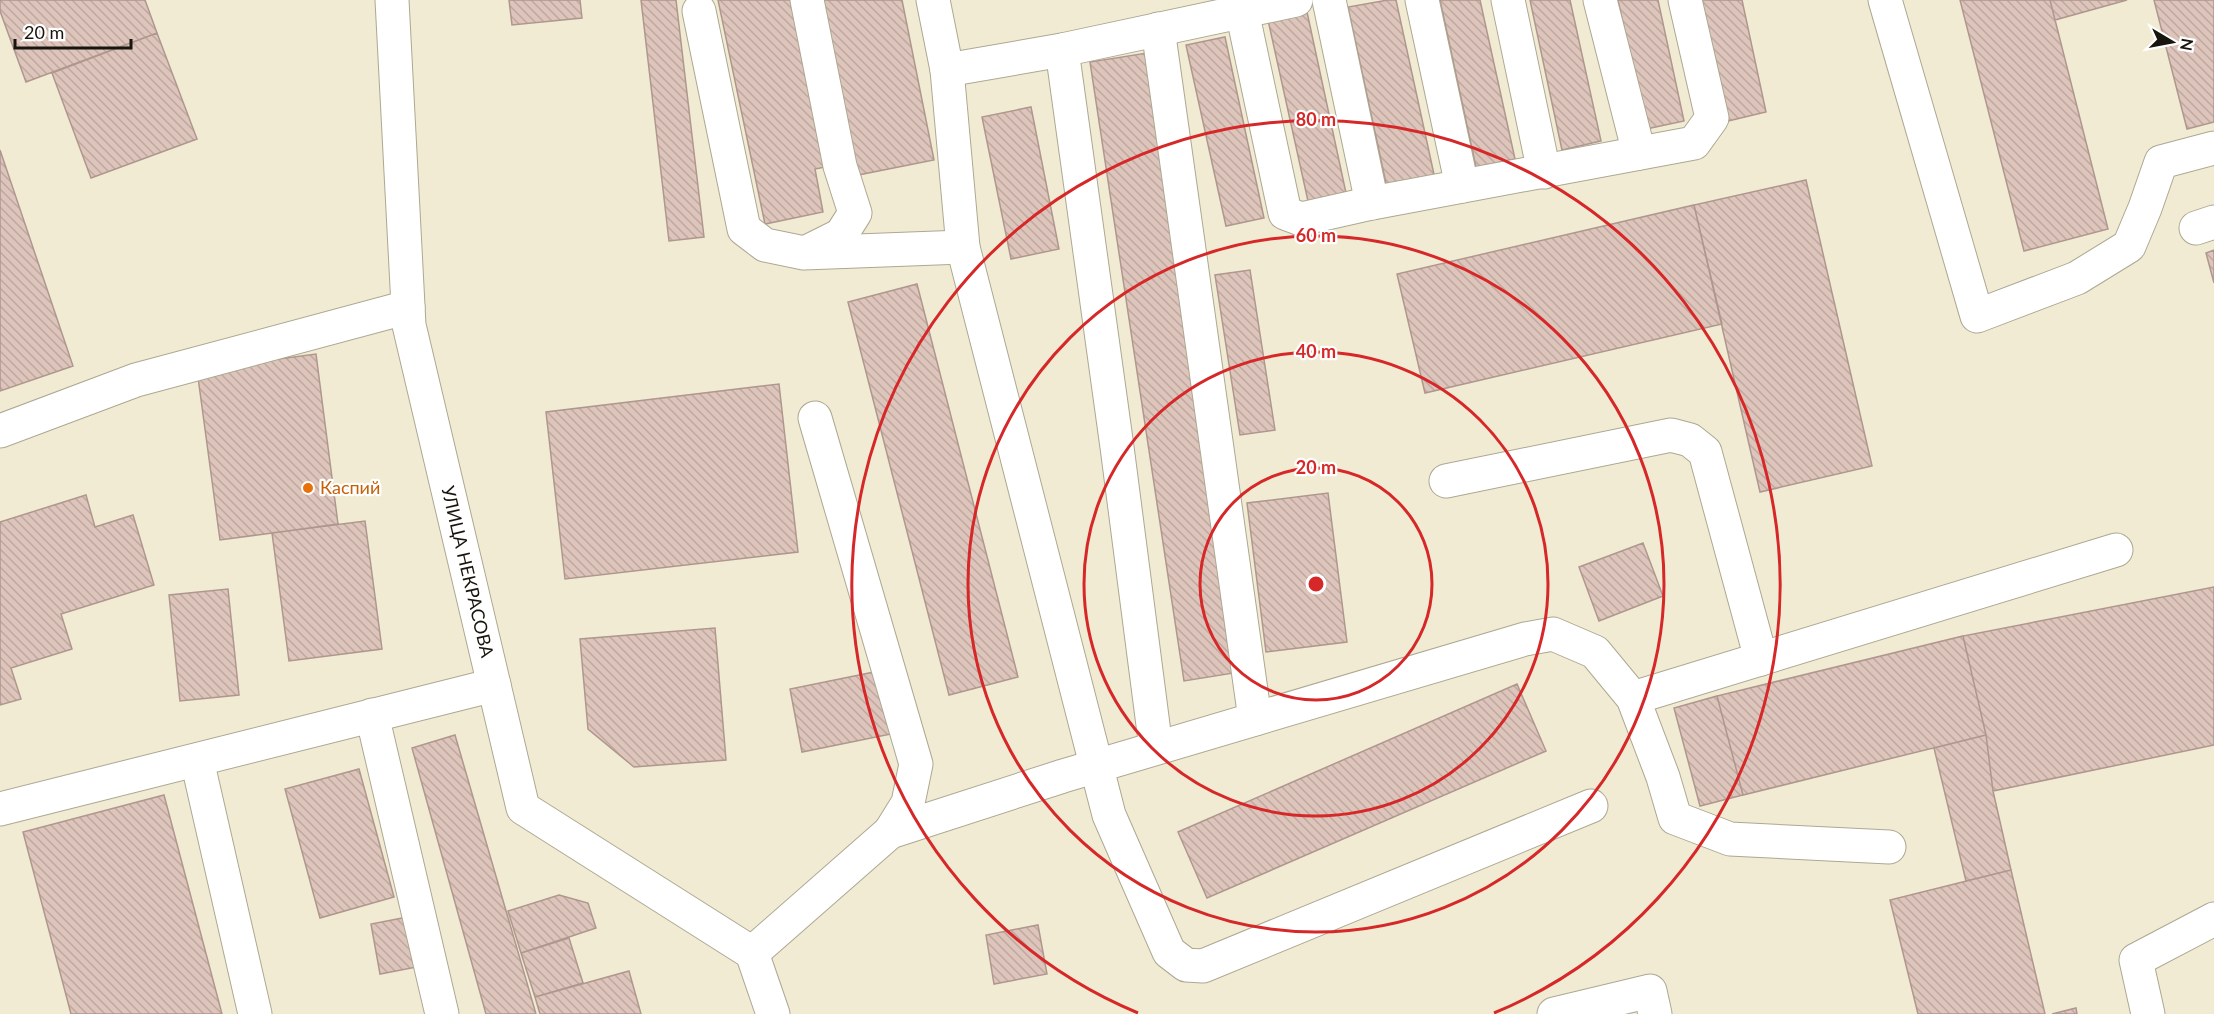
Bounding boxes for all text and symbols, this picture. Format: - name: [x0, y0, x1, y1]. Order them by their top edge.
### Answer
- scale bar: [15, 12, 130, 50]
- north arrow: [2142, 12, 2202, 72]
- text: 20 m: [24, 21, 64, 43]
- text: N: [2177, 37, 2198, 52]
- text: 80 m: [1296, 108, 1336, 130]
- text: 60 m: [1296, 224, 1336, 246]
- text: 40 m: [1296, 340, 1336, 362]
- text: 20 m: [1296, 456, 1336, 478]
- place label: Каспий: [320, 476, 380, 498]
- marker: Каспий: [301, 481, 315, 495]
- street label: УЛИЦА НЕКРАСОВА: [437, 484, 499, 660]
- centre of rings: [1306, 574, 1326, 594]

